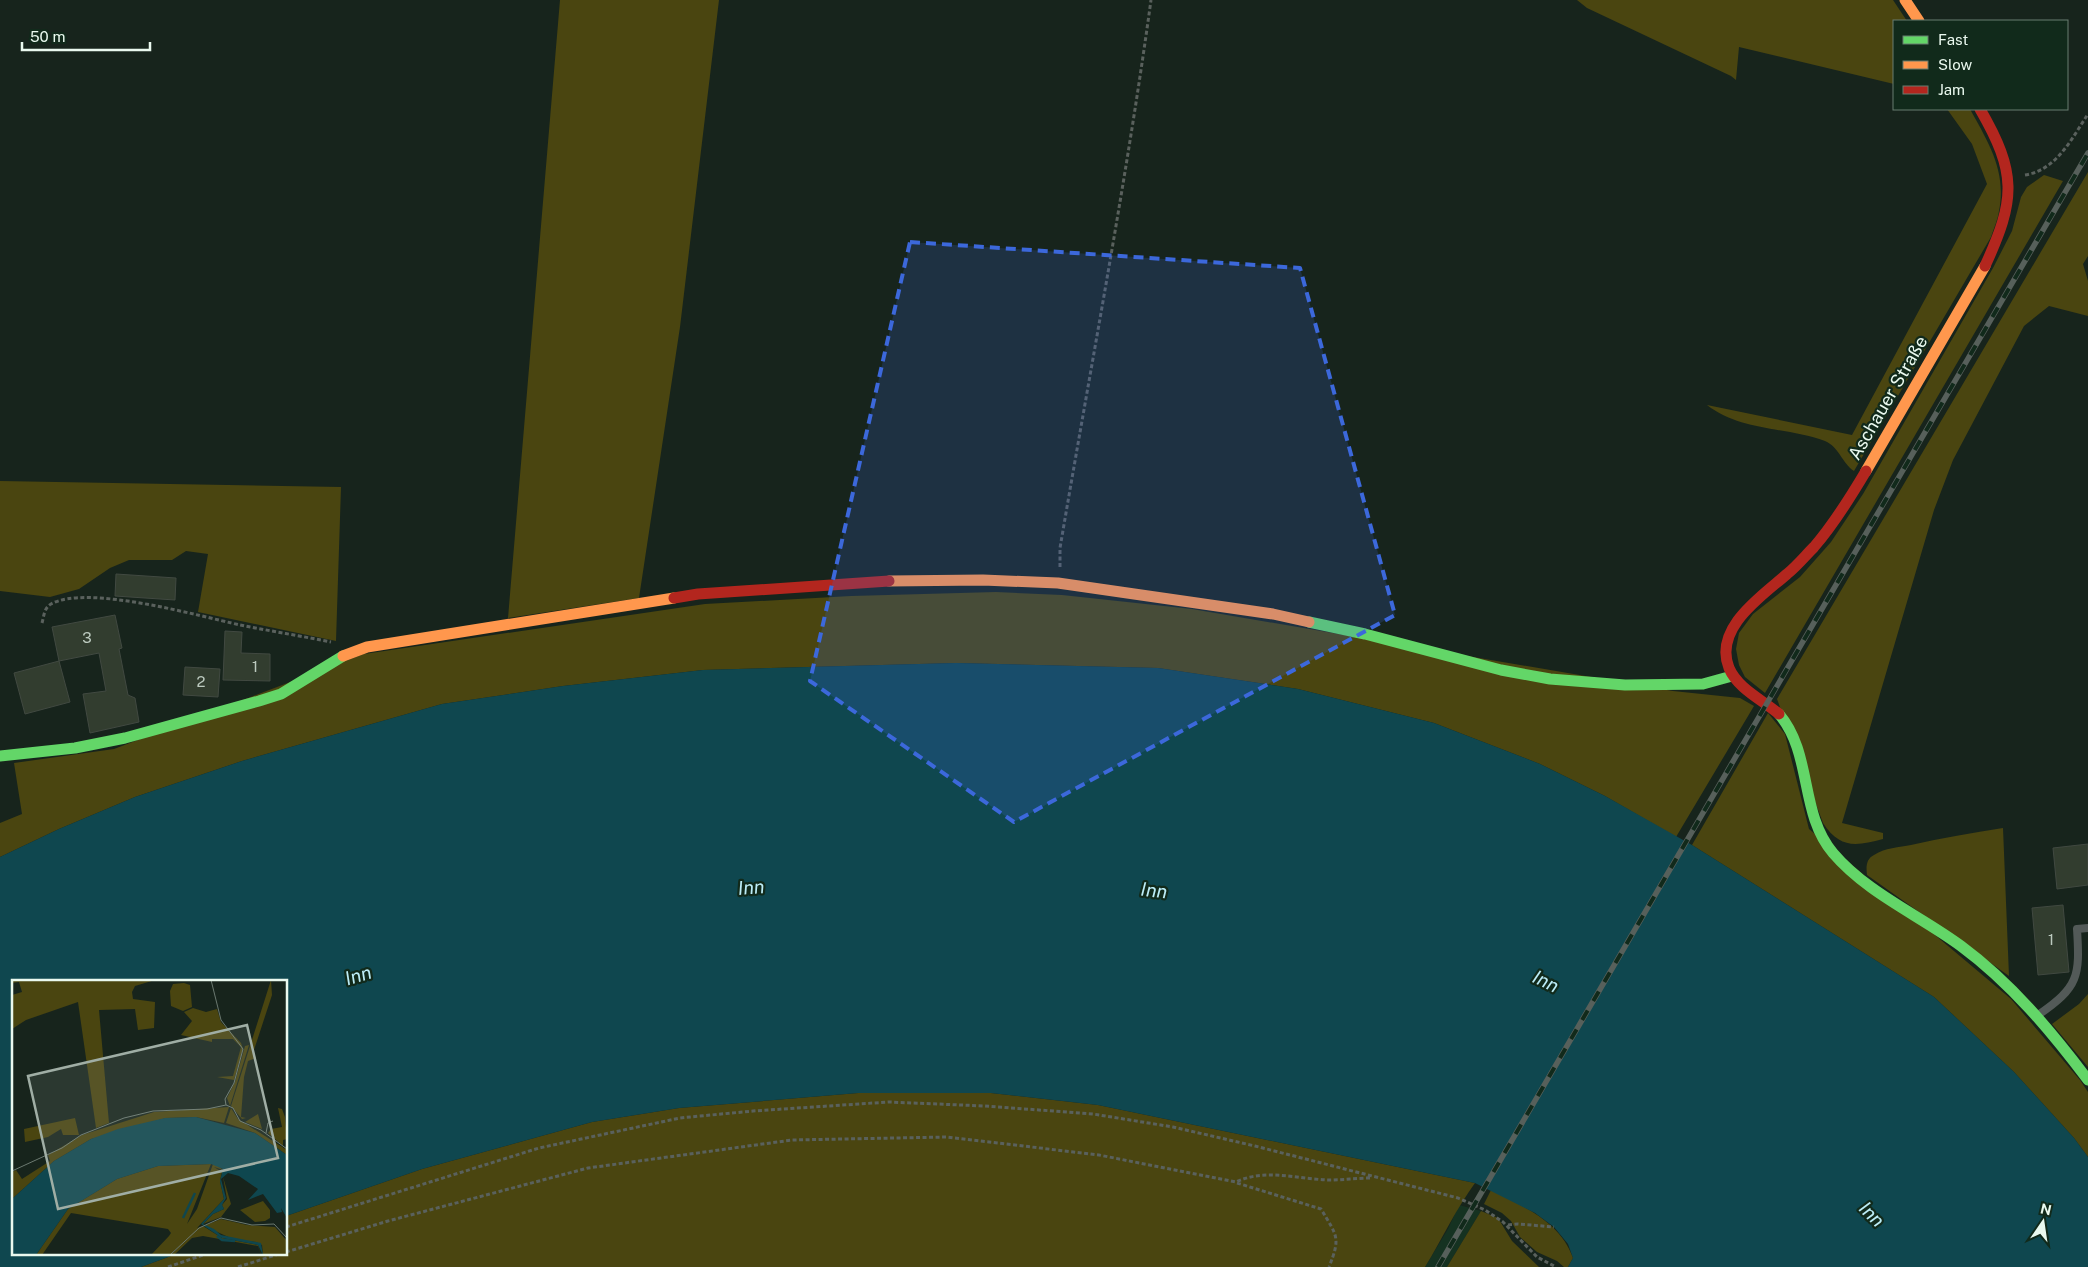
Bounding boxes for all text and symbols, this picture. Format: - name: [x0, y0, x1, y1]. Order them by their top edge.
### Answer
- scale bar: [22, 20, 150, 52]
- legend: [1893, 20, 2068, 110]
- text: 50 m: [30, 28, 65, 45]
- text: Fast: [1938, 31, 1968, 48]
- text: Slow: [1938, 56, 1973, 73]
- text: Jam: [1938, 81, 1965, 98]
- street label: Aschauer Straße: [1844, 332, 1932, 464]
- house number: 3: [82, 629, 92, 646]
- house number: 1: [252, 658, 258, 675]
- house number: 2: [197, 673, 206, 690]
- water label: Inn: [737, 875, 765, 899]
- water label: Inn: [1140, 878, 1168, 902]
- house number: 1: [2048, 931, 2054, 948]
- water label: Inn: [342, 961, 374, 989]
- water label: Inn: [1529, 965, 1563, 997]
- inset map: [12, 980, 288, 1254]
- water label: Inn: [1855, 1197, 1889, 1231]
- north arrow: [2018, 1197, 2068, 1247]
- text: N: [2039, 1200, 2053, 1218]

